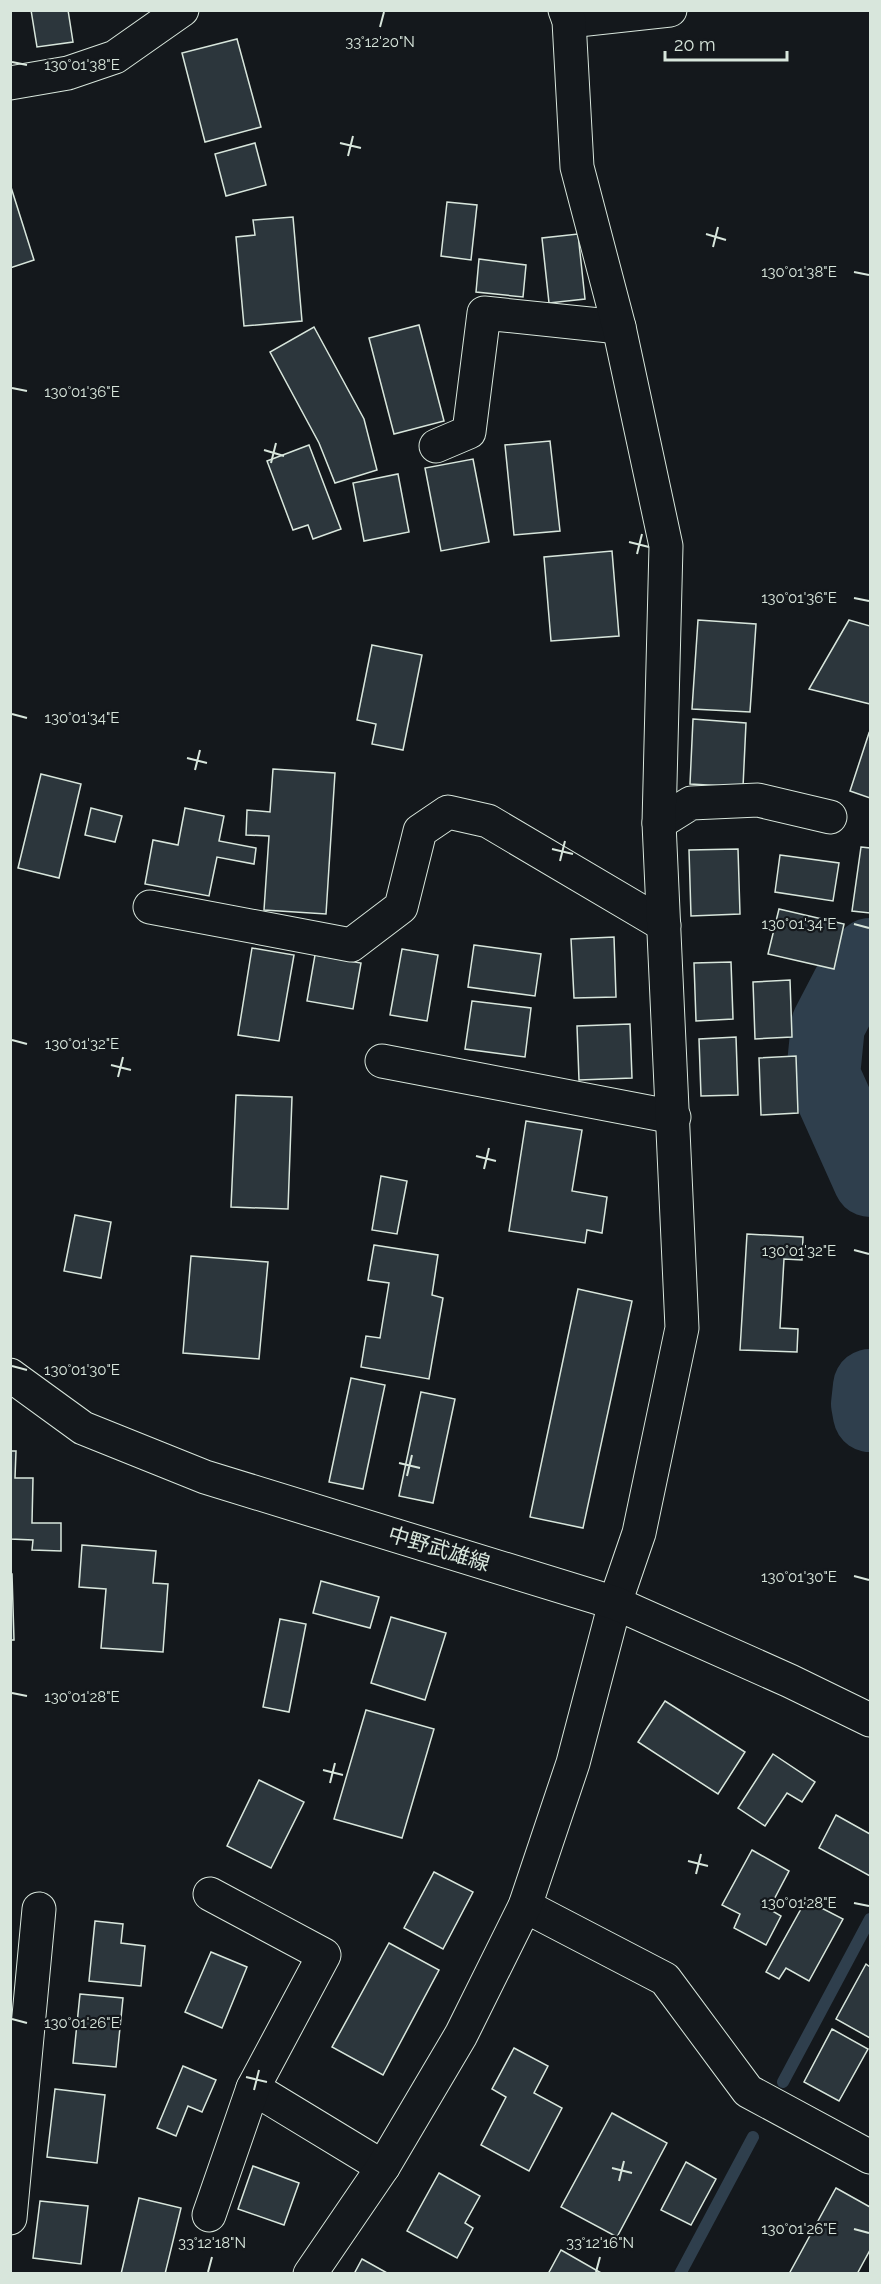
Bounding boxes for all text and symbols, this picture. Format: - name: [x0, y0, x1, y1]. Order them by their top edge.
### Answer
- scale bar: [665, 24, 786, 62]
- text: 33°12'20"N: [345, 33, 415, 51]
- text: 20 m: [674, 34, 716, 55]
- text: 130°01'38"E: [44, 56, 120, 74]
- text: 130°01'38"E: [761, 263, 837, 281]
- text: 130°01'36"E: [44, 383, 120, 401]
- text: 130°01'36"E: [761, 589, 837, 607]
- text: 130°01'34"E: [45, 709, 119, 727]
- text: 130°01'34"E: [762, 915, 836, 933]
- text: 130°01'32"E: [45, 1035, 119, 1053]
- text: 130°01'32"E: [762, 1242, 836, 1260]
- text: 130°01'30"E: [44, 1361, 120, 1379]
- street label: 中野武雄線: [385, 1521, 493, 1576]
- text: 130°01'30"E: [761, 1568, 837, 1586]
- text: 130°01'28"E: [44, 1688, 120, 1706]
- text: 130°01'28"E: [761, 1894, 837, 1912]
- text: 130°01'26"E: [44, 2014, 120, 2032]
- text: 130°01'26"E: [761, 2220, 837, 2238]
- text: 33°12'18"N: [178, 2234, 246, 2252]
- text: 33°12'16"N: [566, 2234, 634, 2252]

